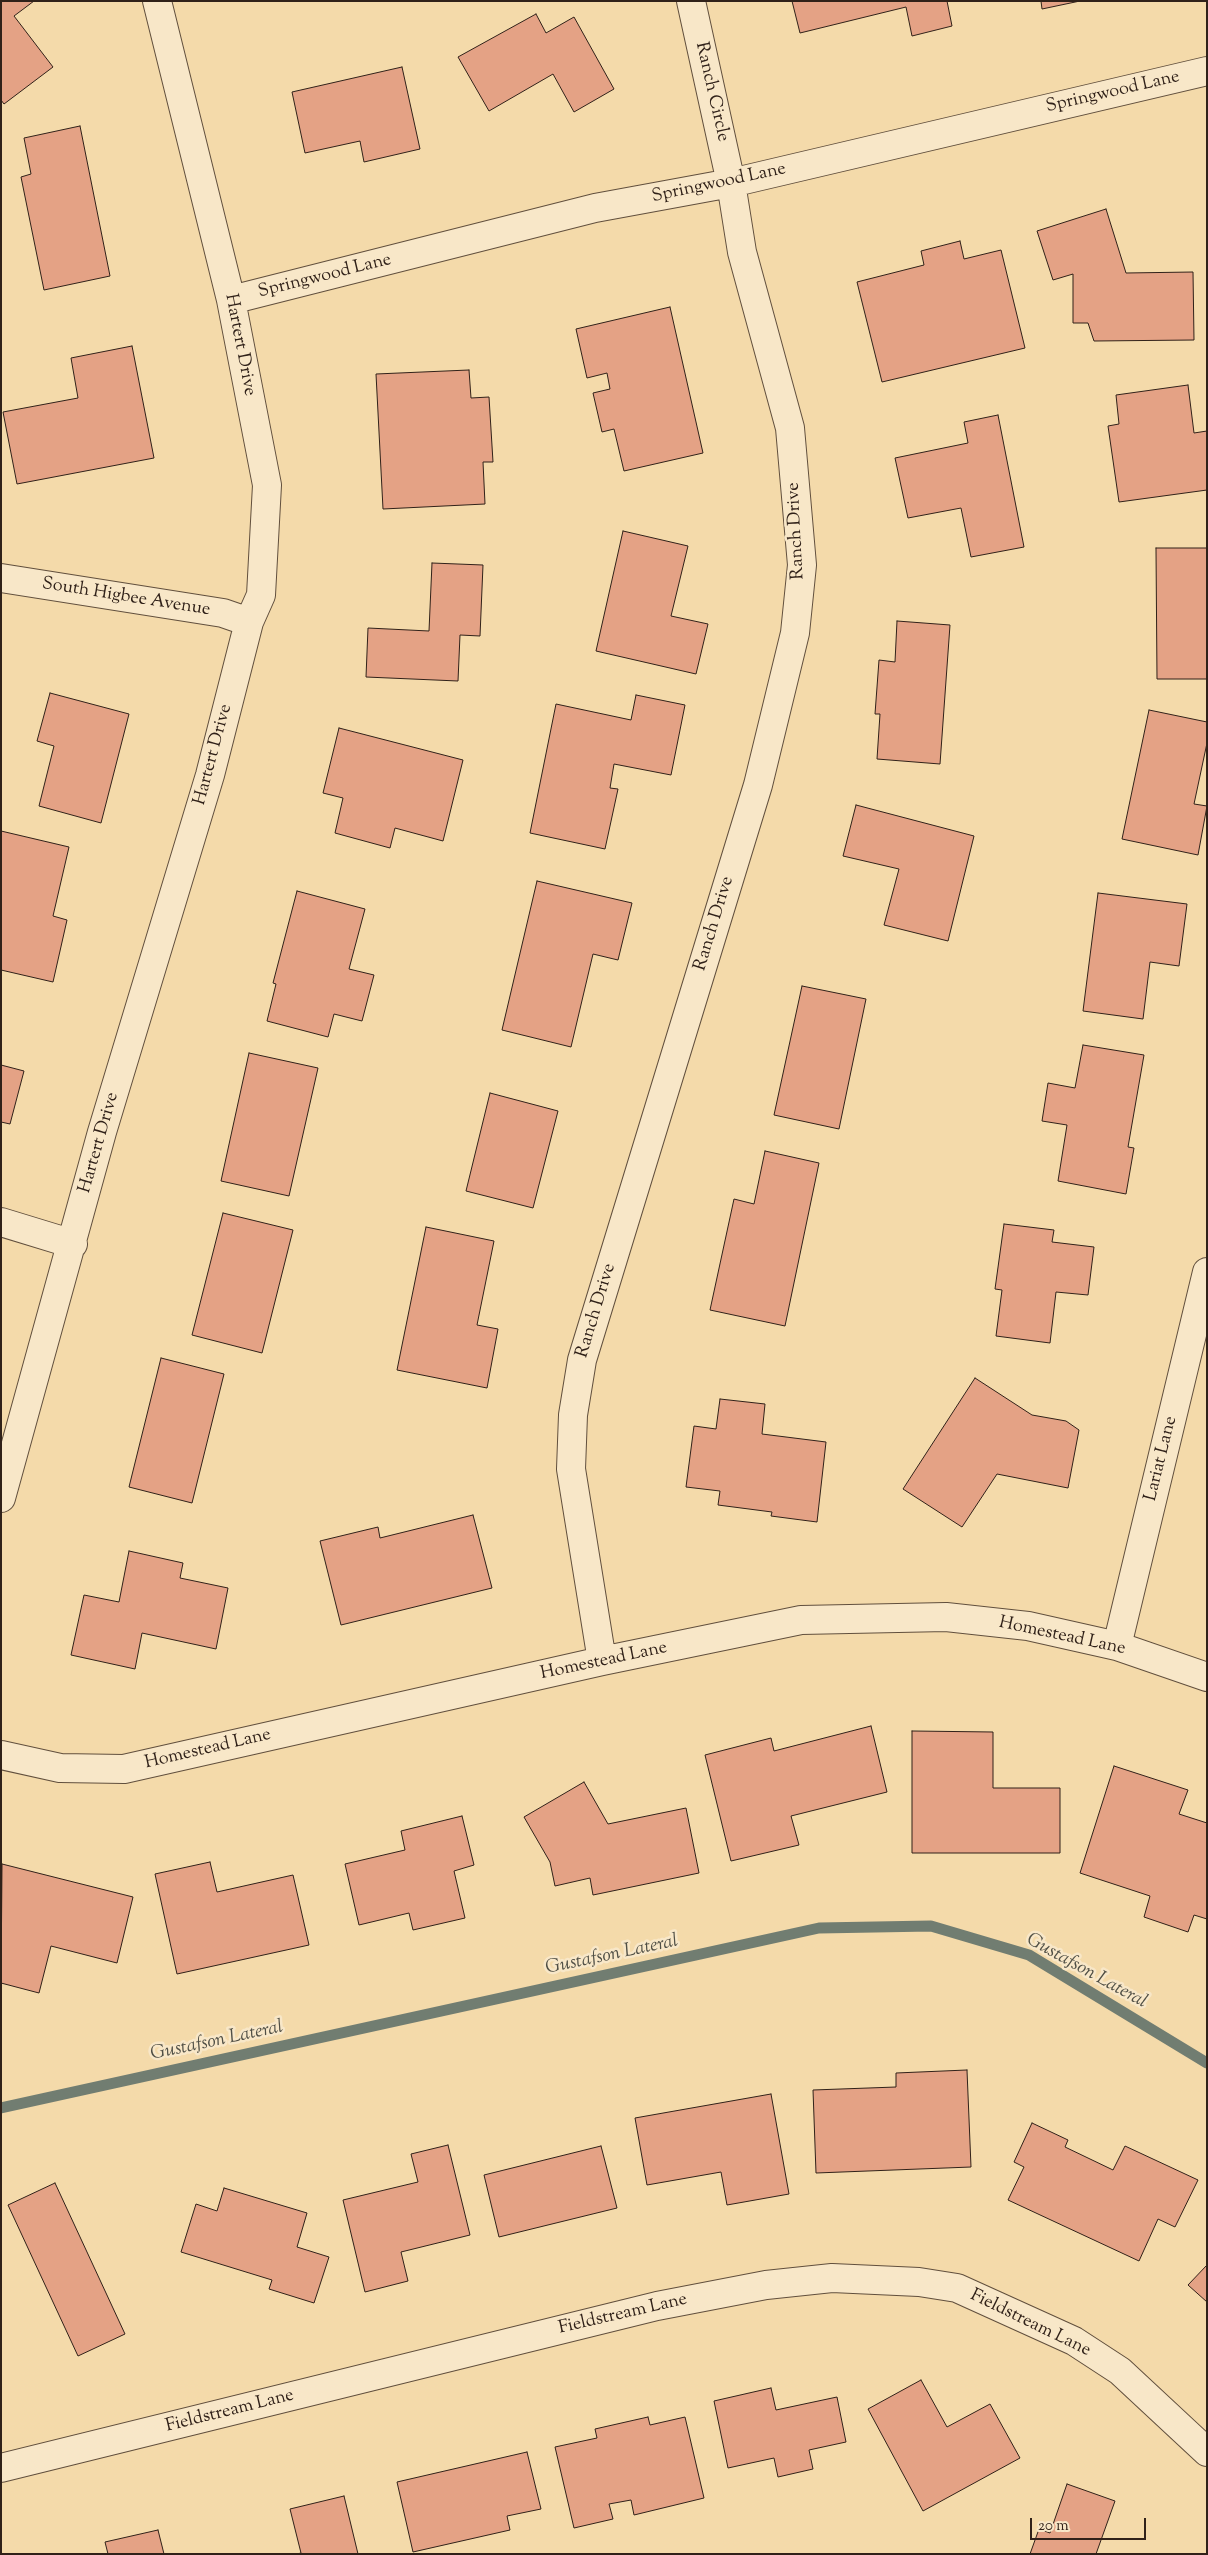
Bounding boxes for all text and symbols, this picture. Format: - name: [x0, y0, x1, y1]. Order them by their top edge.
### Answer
- street label: Ranch Circle: [689, 40, 733, 144]
- street label: Springwood Lane: [1044, 67, 1182, 119]
- street label: Springwood Lane: [650, 159, 788, 209]
- street label: Springwood Lane: [256, 250, 394, 304]
- street label: Hartert Drive: [219, 292, 259, 398]
- street label: Ranch Drive: [784, 482, 810, 580]
- street label: South Higbee Avenue: [40, 574, 212, 622]
- street label: Hartert Drive: [190, 702, 238, 808]
- street label: Ranch Drive: [690, 874, 740, 974]
- street label: Hartert Drive: [75, 1090, 125, 1196]
- street label: Ranch Drive: [572, 1261, 622, 1361]
- street label: Lariat Lane: [1141, 1414, 1183, 1504]
- street label: Homestead Lane: [997, 1613, 1127, 1661]
- street label: Homestead Lane: [539, 1638, 669, 1686]
- street label: Homestead Lane: [143, 1725, 273, 1775]
- water label: Gustafson Lateral: [1022, 1929, 1150, 2015]
- water label: Gustafson Lateral: [544, 1931, 680, 1981]
- water label: Gustafson Lateral: [149, 2017, 285, 2067]
- street label: Fieldstream Lane: [966, 2285, 1094, 2363]
- street label: Fieldstream Lane: [557, 2290, 689, 2340]
- street label: Fieldstream Lane: [164, 2386, 296, 2438]
- scale bar: [1033, 2508, 1149, 2540]
- text: 20 m: [1038, 2516, 1069, 2537]

